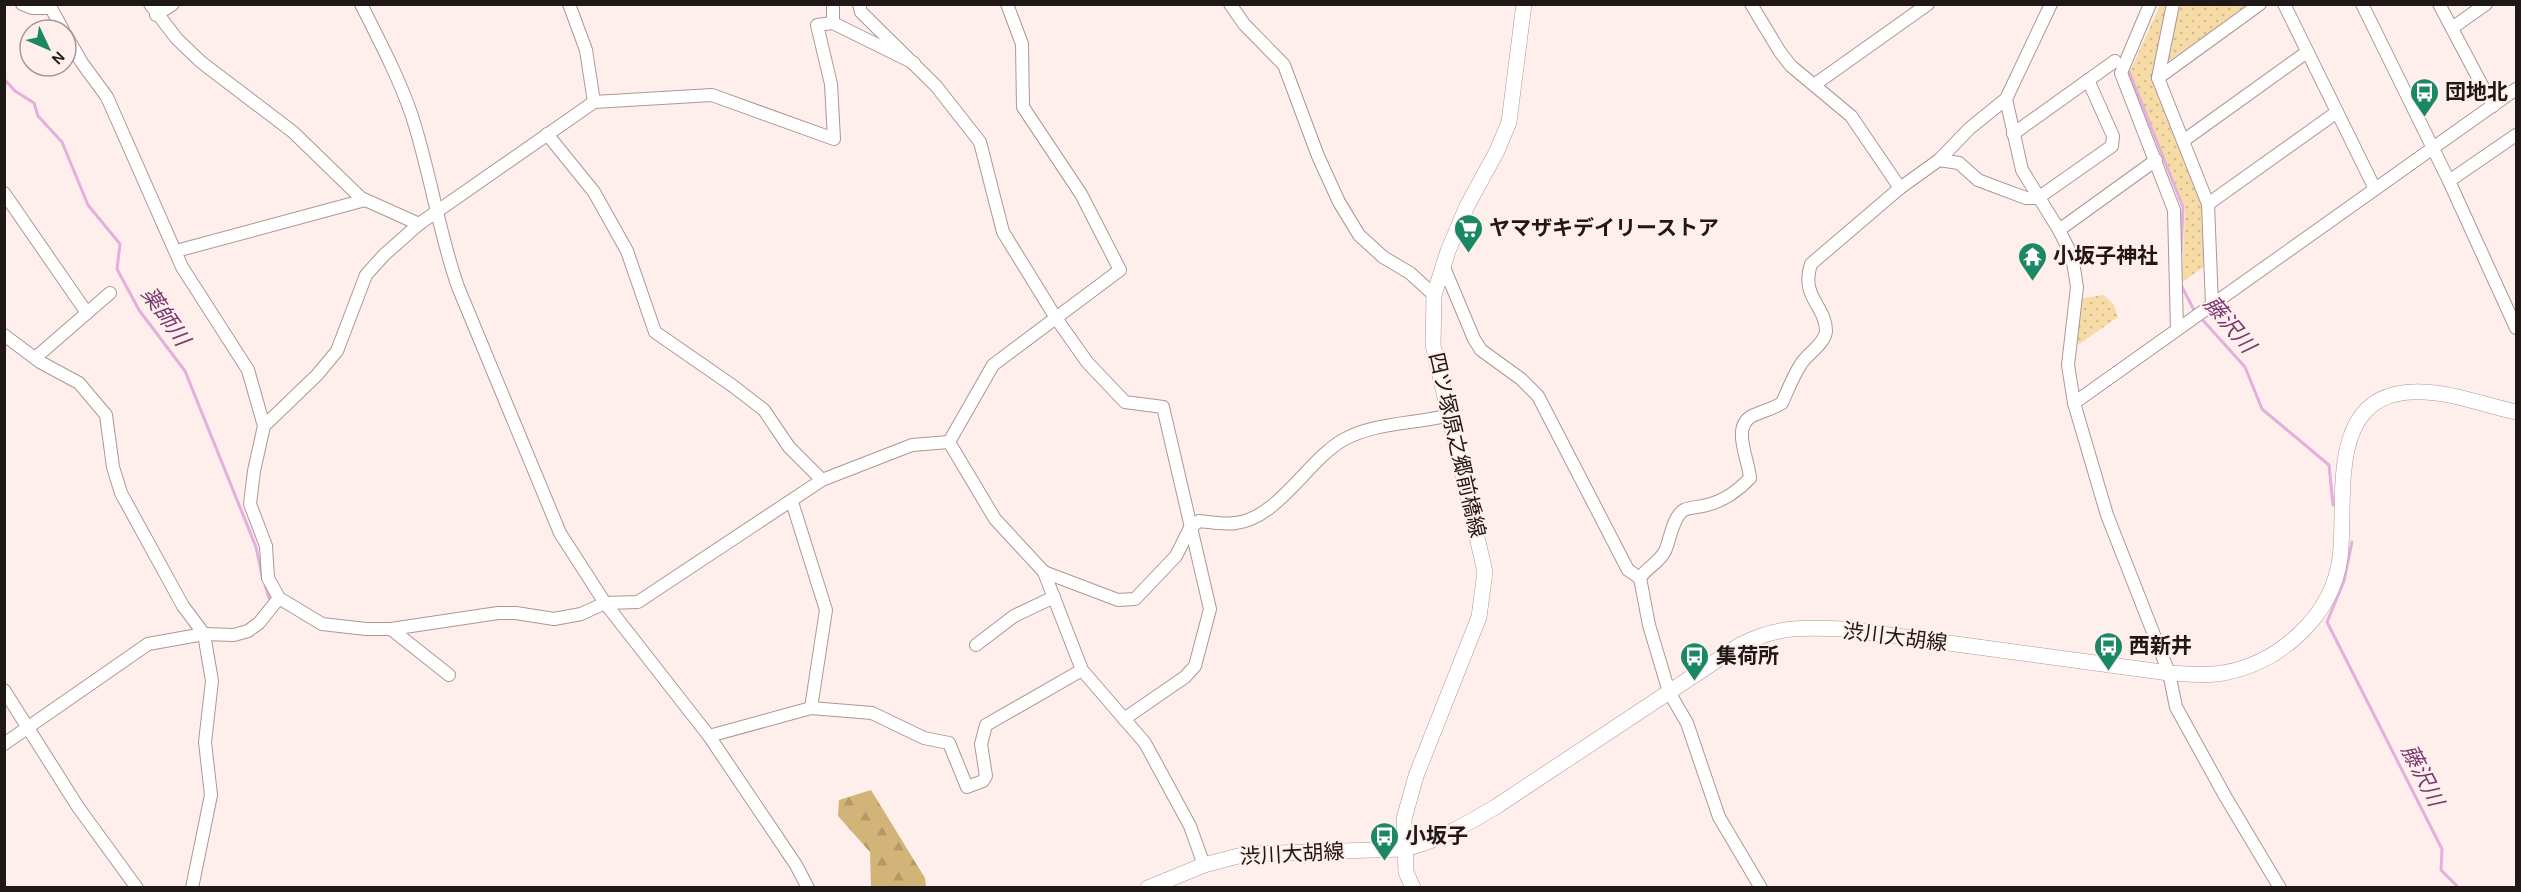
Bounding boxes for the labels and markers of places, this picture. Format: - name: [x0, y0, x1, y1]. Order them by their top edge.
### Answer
- bus stop icon: 団地北: [2408, 76, 2440, 118]
- place label: 団地北: [2445, 80, 2508, 104]
- supermarket icon: ヤマザキデイリーストア: [1452, 212, 1484, 254]
- place label: ヤマザキデイリーストア: [1489, 216, 1719, 240]
- temple icon: 小坂子神社: [2016, 240, 2048, 282]
- place label: 小坂子神社: [2053, 244, 2158, 268]
- bus stop icon: 西新井: [2092, 630, 2124, 672]
- place label: 西新井: [2129, 634, 2192, 658]
- bus stop icon: 集荷所: [1679, 640, 1711, 682]
- place label: 集荷所: [1716, 644, 1779, 668]
- bus stop icon: 小坂子: [1368, 820, 1400, 862]
- place label: 小坂子: [1405, 824, 1468, 848]

